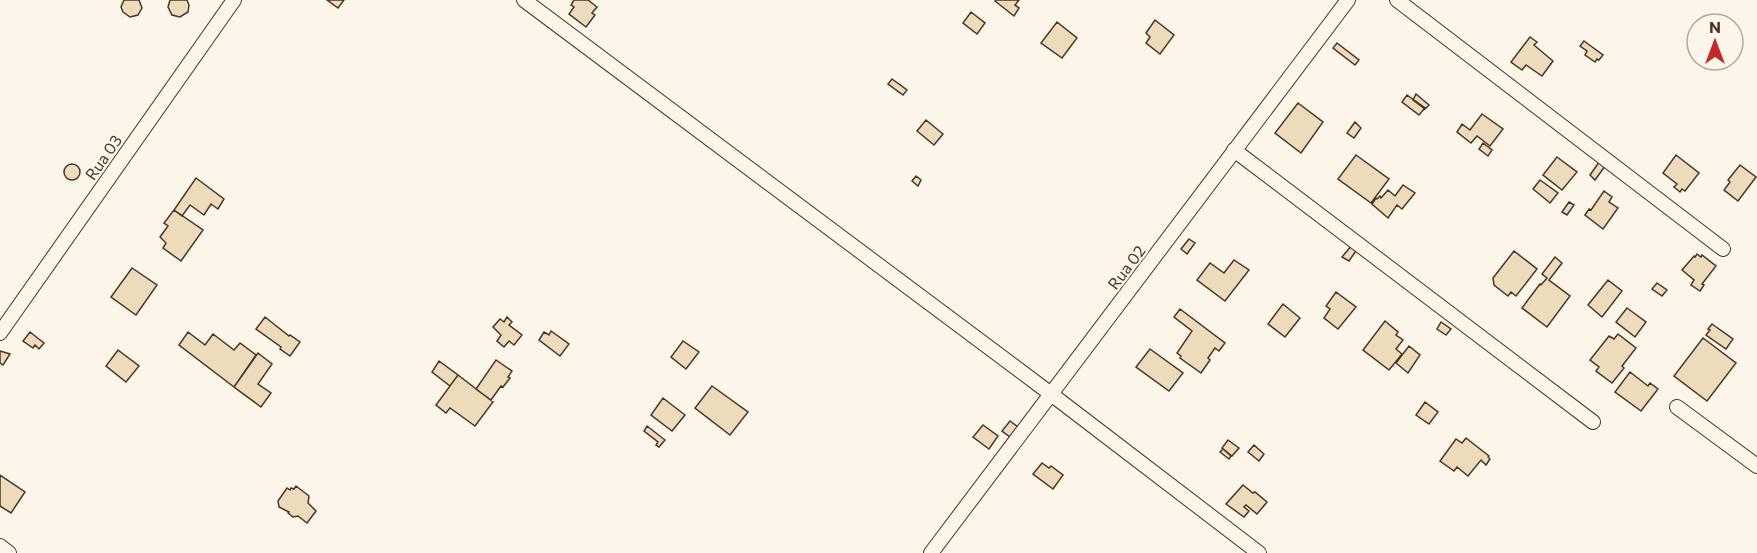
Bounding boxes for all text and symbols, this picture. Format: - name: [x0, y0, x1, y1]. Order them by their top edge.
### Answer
- north arrow: [1685, 12, 1745, 72]
- text: N: [1709, 17, 1721, 36]
- street label: Rua 03: [81, 131, 125, 183]
- street label: Rua 02: [1103, 241, 1149, 293]

